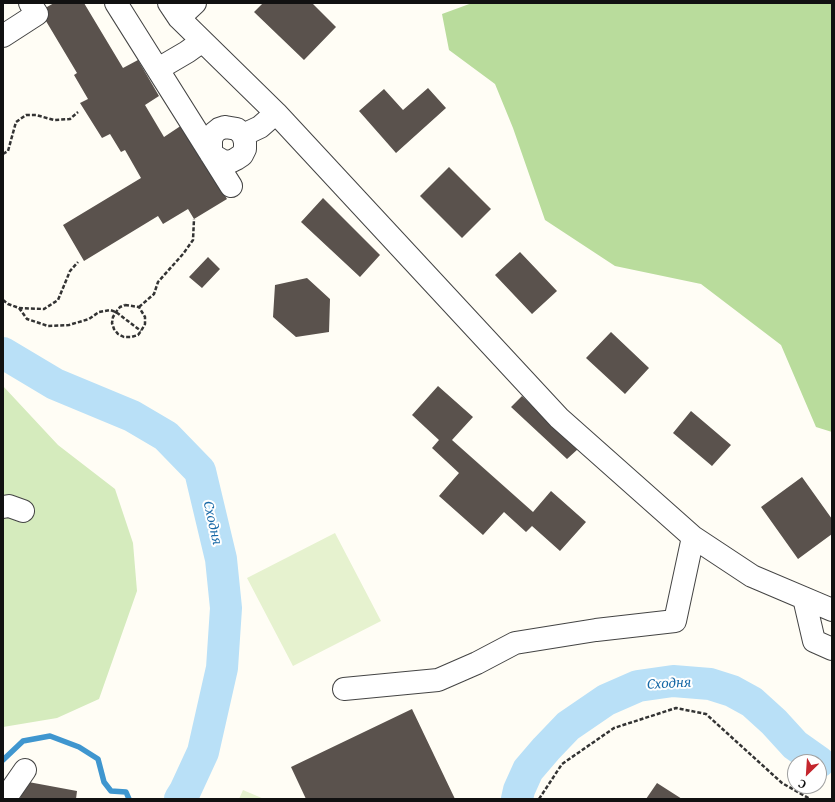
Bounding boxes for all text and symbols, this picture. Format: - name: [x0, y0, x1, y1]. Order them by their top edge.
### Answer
- water label: Сходня: [199, 500, 225, 546]
- water label: Сходня: [646, 675, 692, 693]
- north arrow: [787, 754, 827, 794]
- text: С: [796, 776, 809, 793]

